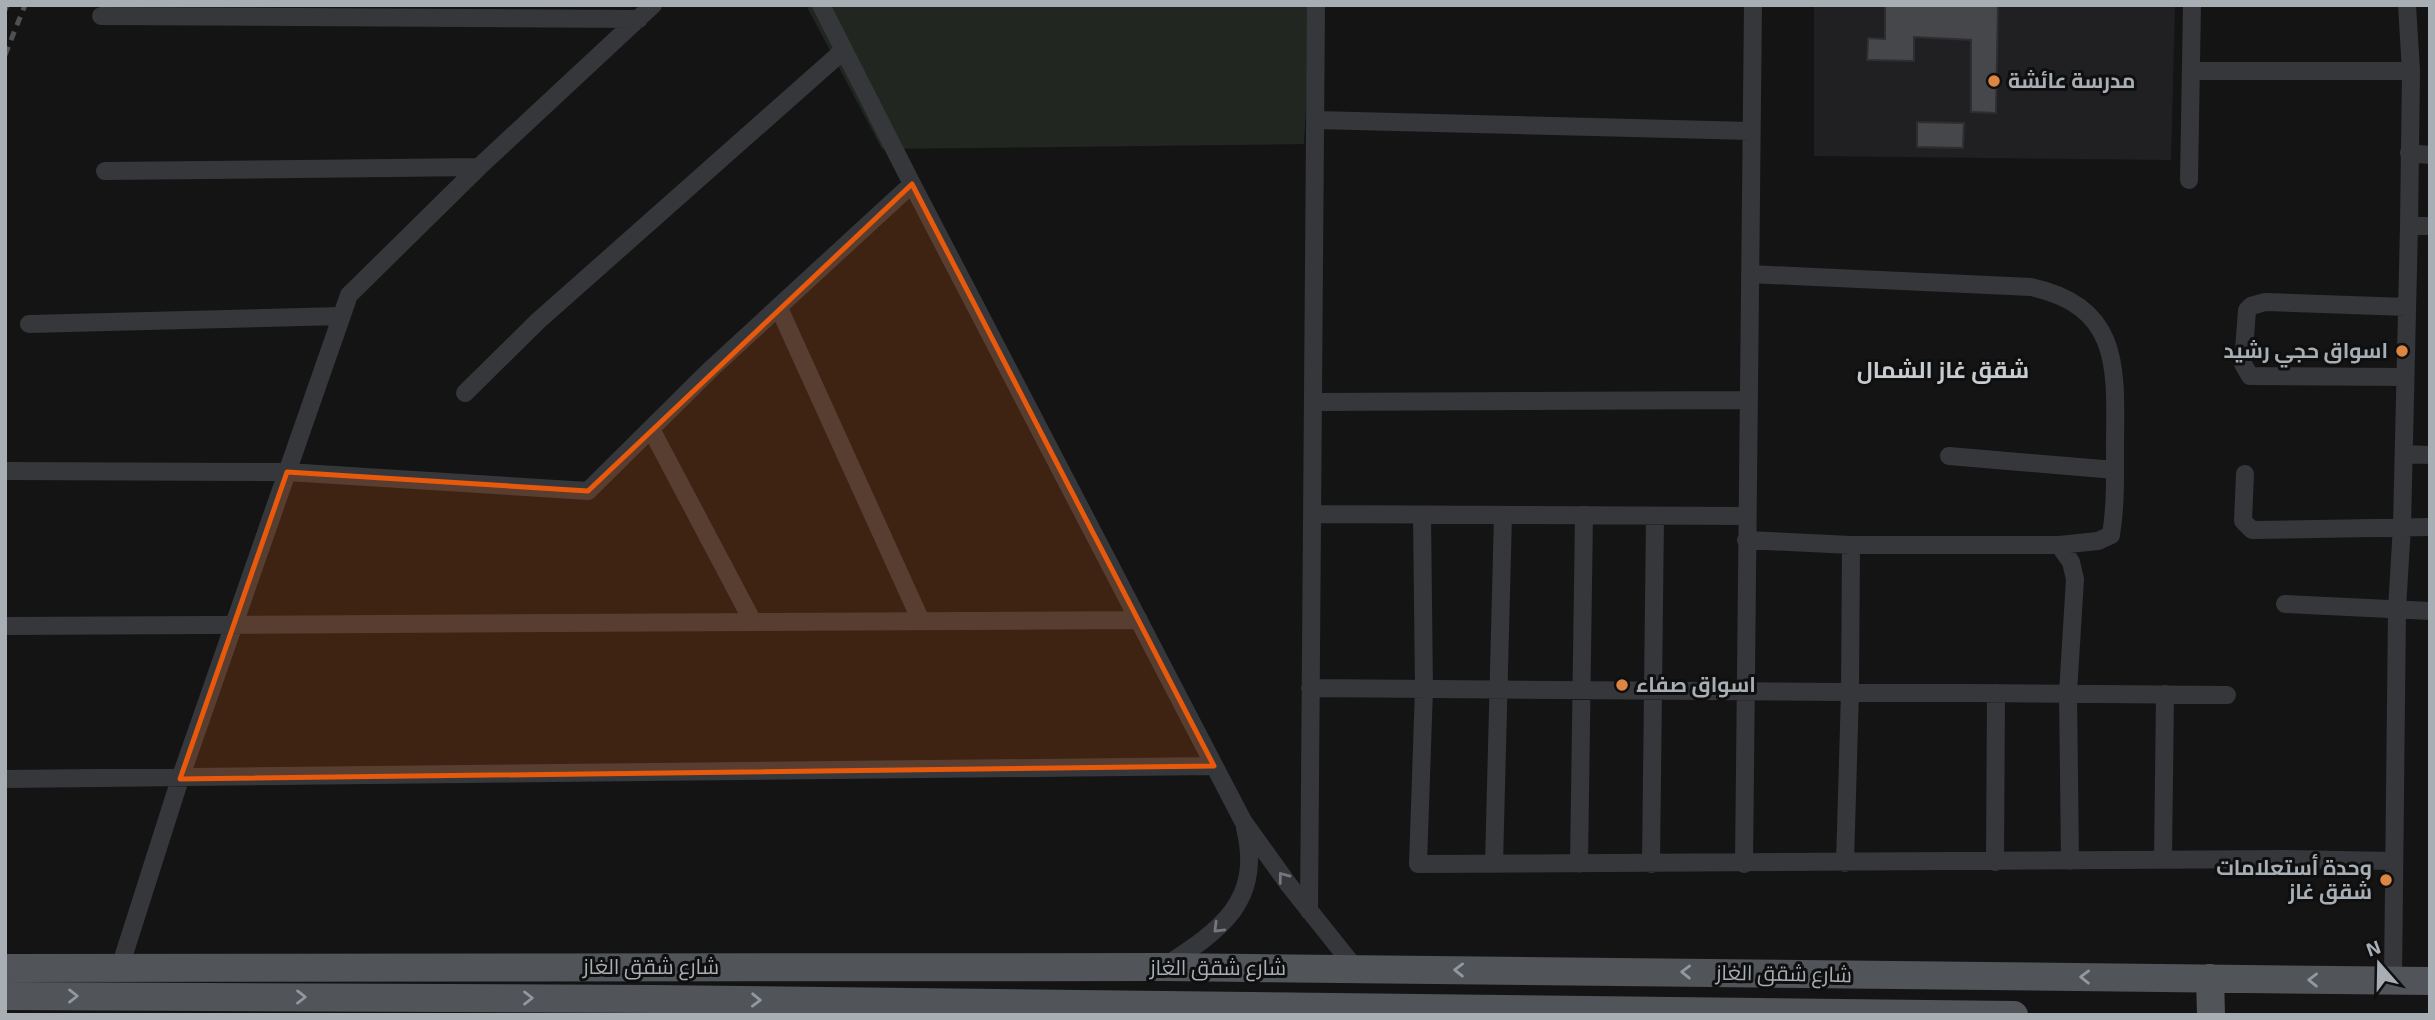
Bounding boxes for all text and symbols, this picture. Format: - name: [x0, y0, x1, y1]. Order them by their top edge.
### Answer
- place label: مدرسة عائشة: [2008, 67, 2135, 93]
- marker: مدرسة عائشة: [1986, 73, 2002, 89]
- place label: اسواق حجي رشيد: [2223, 337, 2388, 368]
- marker: اسواق حجي رشيد: [2394, 343, 2410, 359]
- district label: شقق غاز الشمال: [1857, 355, 2029, 384]
- place label: اسواق صفاء: [1636, 671, 1756, 698]
- marker: اسواق صفاء: [1614, 677, 1630, 693]
- place label: وحدة أستعلامات شقق غاز: [2216, 854, 2372, 905]
- one-way arrow: [1278, 872, 1291, 885]
- marker: وحدة أستعلامات شقق غاز: [2378, 872, 2394, 888]
- one-way arrow: [1213, 920, 1226, 933]
- north arrow: [2344, 929, 2414, 999]
- text: N: [2363, 934, 2383, 961]
- street label: شارع شقق الغاز: [582, 953, 719, 981]
- street label: شارع شقق الغاز: [1149, 954, 1286, 982]
- street label: شارع شقق الغاز: [1715, 959, 1852, 989]
- one-way arrow: [1453, 962, 1463, 978]
- one-way arrow: [1680, 965, 1691, 980]
- one-way arrow: [2079, 969, 2090, 985]
- one-way arrow: [2307, 972, 2317, 988]
- one-way arrow: [69, 988, 79, 1004]
- one-way arrow: [296, 989, 307, 1005]
- one-way arrow: [524, 990, 534, 1006]
- one-way arrow: [751, 992, 762, 1008]

